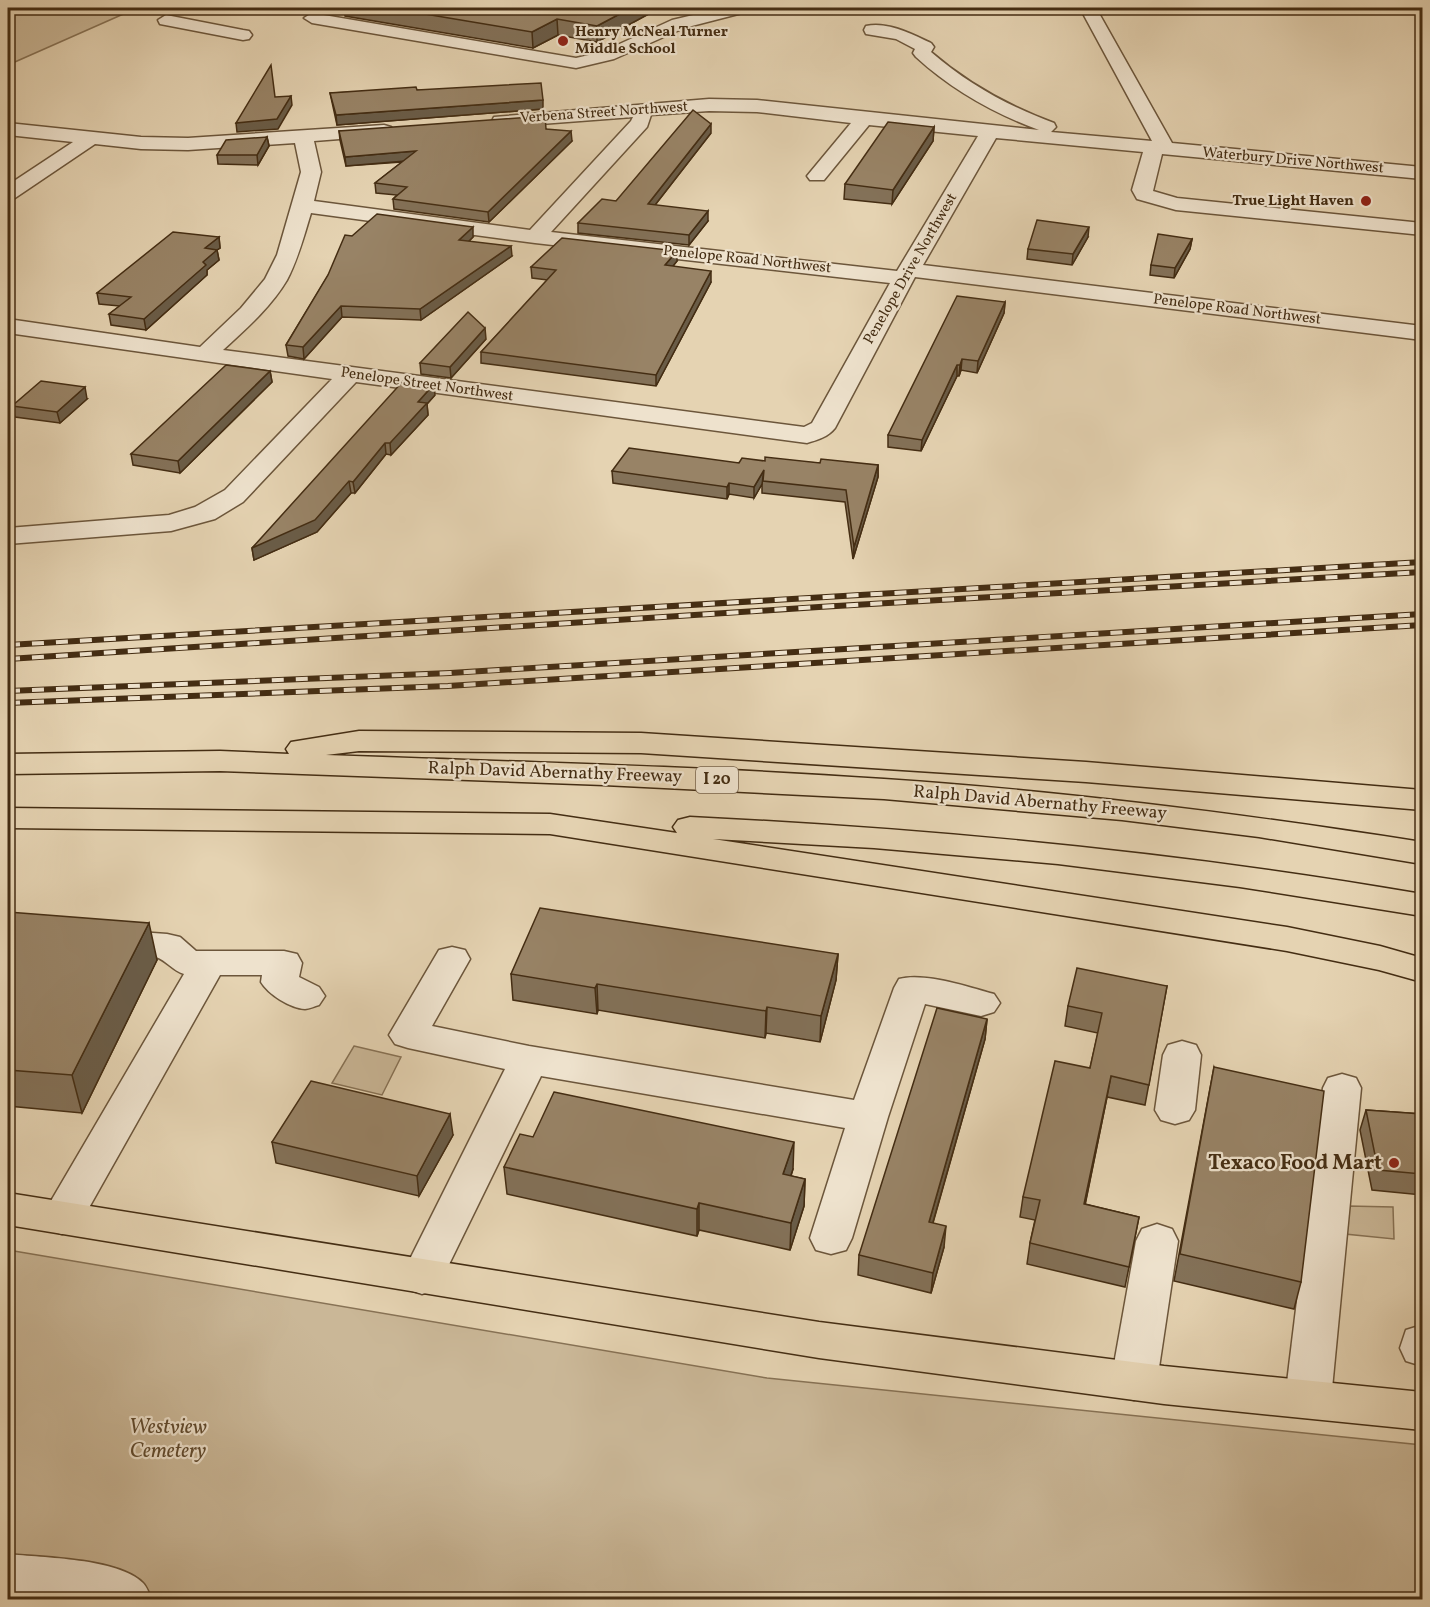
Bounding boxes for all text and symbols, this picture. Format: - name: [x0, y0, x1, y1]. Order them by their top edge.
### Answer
- place label: Henry McNeal Turner Middle School: [575, 22, 728, 60]
- marker: Henry McNeal Turner Middle School: [556, 34, 570, 48]
- street label: Verbena Street Northwest: [519, 97, 689, 129]
- street label: Waterbury Drive Northwest: [1201, 143, 1385, 179]
- street label: Penelope Drive Northwest: [859, 189, 963, 349]
- place label: True Light Haven: [1232, 191, 1354, 212]
- marker: True Light Haven: [1359, 194, 1373, 208]
- street label: Penelope Road Northwest: [662, 241, 832, 279]
- street label: Penelope Road Northwest: [1152, 289, 1322, 331]
- street label: Penelope Street Northwest: [339, 362, 515, 408]
- street label: Ralph David Abernathy Freeway: [427, 756, 683, 790]
- road number: I 20: [696, 767, 738, 793]
- street label: Ralph David Abernathy Freeway: [912, 779, 1168, 827]
- place label: Texaco Food Mart: [1208, 1149, 1382, 1178]
- marker: Texaco Food Mart: [1387, 1156, 1401, 1170]
- park label: Westview Cemetery: [129, 1413, 207, 1466]

